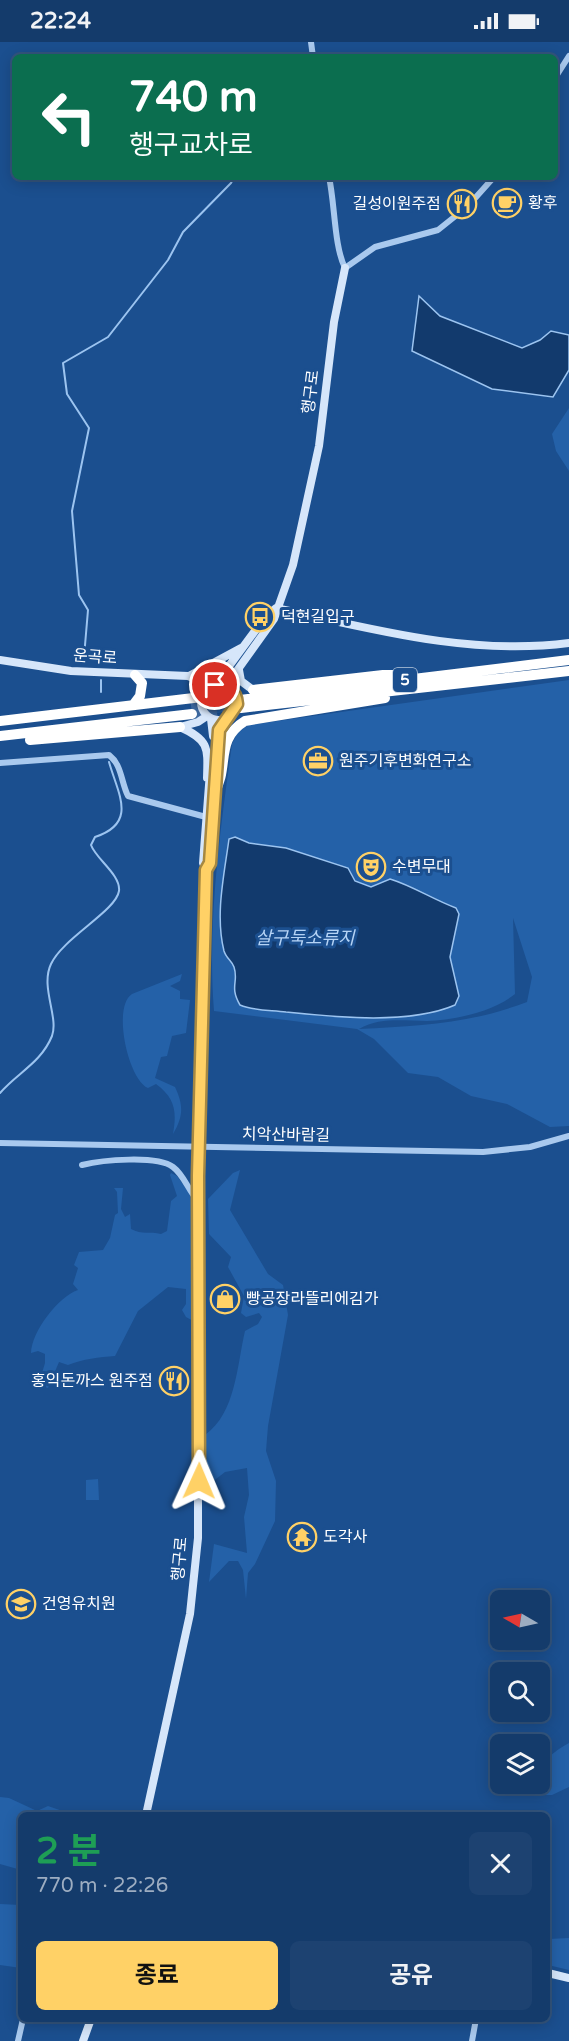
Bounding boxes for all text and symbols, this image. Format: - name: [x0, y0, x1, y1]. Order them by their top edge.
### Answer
- text: 22:24: [30, 8, 91, 34]
- text: 740 m: [129, 72, 258, 123]
- icon: left: [30, 78, 108, 156]
- text: 행구교차로: [129, 129, 253, 162]
- cafe icon: 황후: [491, 187, 523, 219]
- restaurant icon: 길성이원주점: [446, 188, 478, 220]
- place label: 황후: [528, 193, 557, 213]
- place label: 길성이원주점: [353, 194, 441, 214]
- street label: 행구로: [298, 369, 324, 415]
- bus stop icon: 덕현길입구: [244, 601, 276, 633]
- place label: 덕현길입구: [281, 607, 355, 627]
- street label: 운곡로: [72, 645, 118, 669]
- pin: [189, 659, 240, 710]
- icon: arrive: [198, 668, 231, 701]
- road number: 5: [393, 668, 417, 692]
- office icon: 원주기후변화연구소: [302, 745, 334, 777]
- place label: 원주기후변화연구소: [339, 751, 471, 771]
- theatre icon: 수변무대: [355, 851, 387, 883]
- place label: 수변무대: [392, 857, 451, 877]
- water label: 살구둑소류지: [255, 927, 356, 949]
- street label: 치악산바람길: [242, 1124, 330, 1146]
- shop icon: 빵공장라뜰리에김가: [209, 1283, 241, 1315]
- place label: 빵공장라뜰리에김가: [246, 1289, 379, 1309]
- restaurant icon: 홍익돈까스 원주점: [158, 1365, 190, 1397]
- place label: 홍익돈까스 원주점: [31, 1371, 153, 1391]
- position arrow: [167, 1449, 231, 1513]
- temple icon: 도각사: [286, 1521, 318, 1553]
- place label: 도각사: [323, 1527, 367, 1547]
- street label: 행구로: [168, 1536, 192, 1582]
- school or university icon: 건영유치원: [5, 1588, 37, 1620]
- north arrow: [490, 1590, 550, 1650]
- map controls: [490, 1590, 550, 1794]
- place label: 건영유치원: [42, 1594, 116, 1614]
- button: search: [490, 1662, 550, 1722]
- button: layers: [490, 1734, 550, 1794]
- text: 2 분: [36, 1830, 101, 1873]
- button: close: [469, 1832, 532, 1895]
- text: 770 m · 22:26: [36, 1874, 168, 1898]
- button: 종료: [36, 1941, 278, 2010]
- button: 공유: [290, 1941, 532, 2010]

